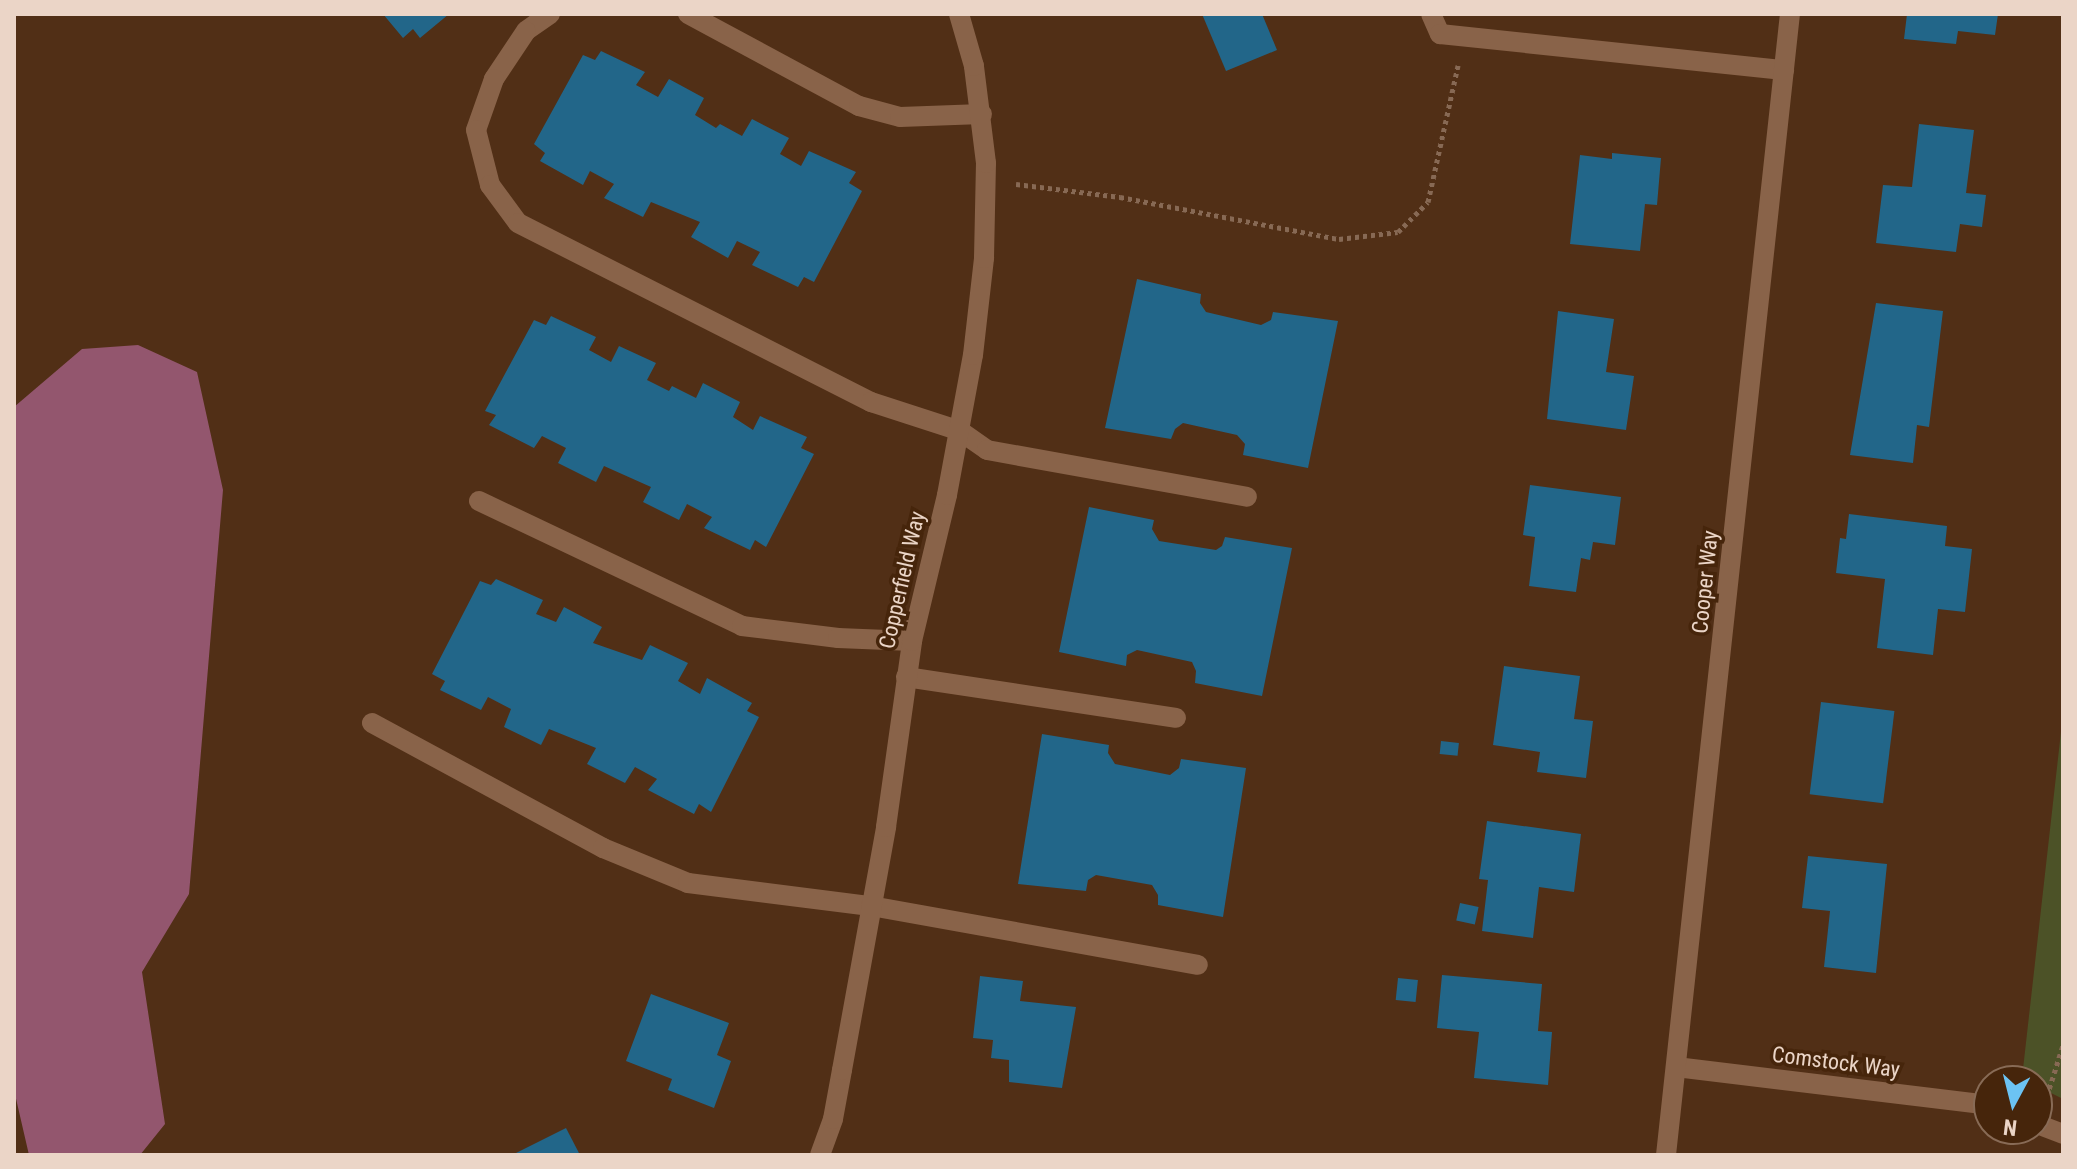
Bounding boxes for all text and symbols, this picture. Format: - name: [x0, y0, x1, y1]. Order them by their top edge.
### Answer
- street label: Copperfield Way: [873, 509, 931, 651]
- street label: Cooper Way: [1686, 529, 1724, 635]
- street label: Comstock Way: [1771, 1041, 1901, 1083]
- north arrow: [1973, 1065, 2053, 1145]
- text: N: [2002, 1114, 2018, 1141]

